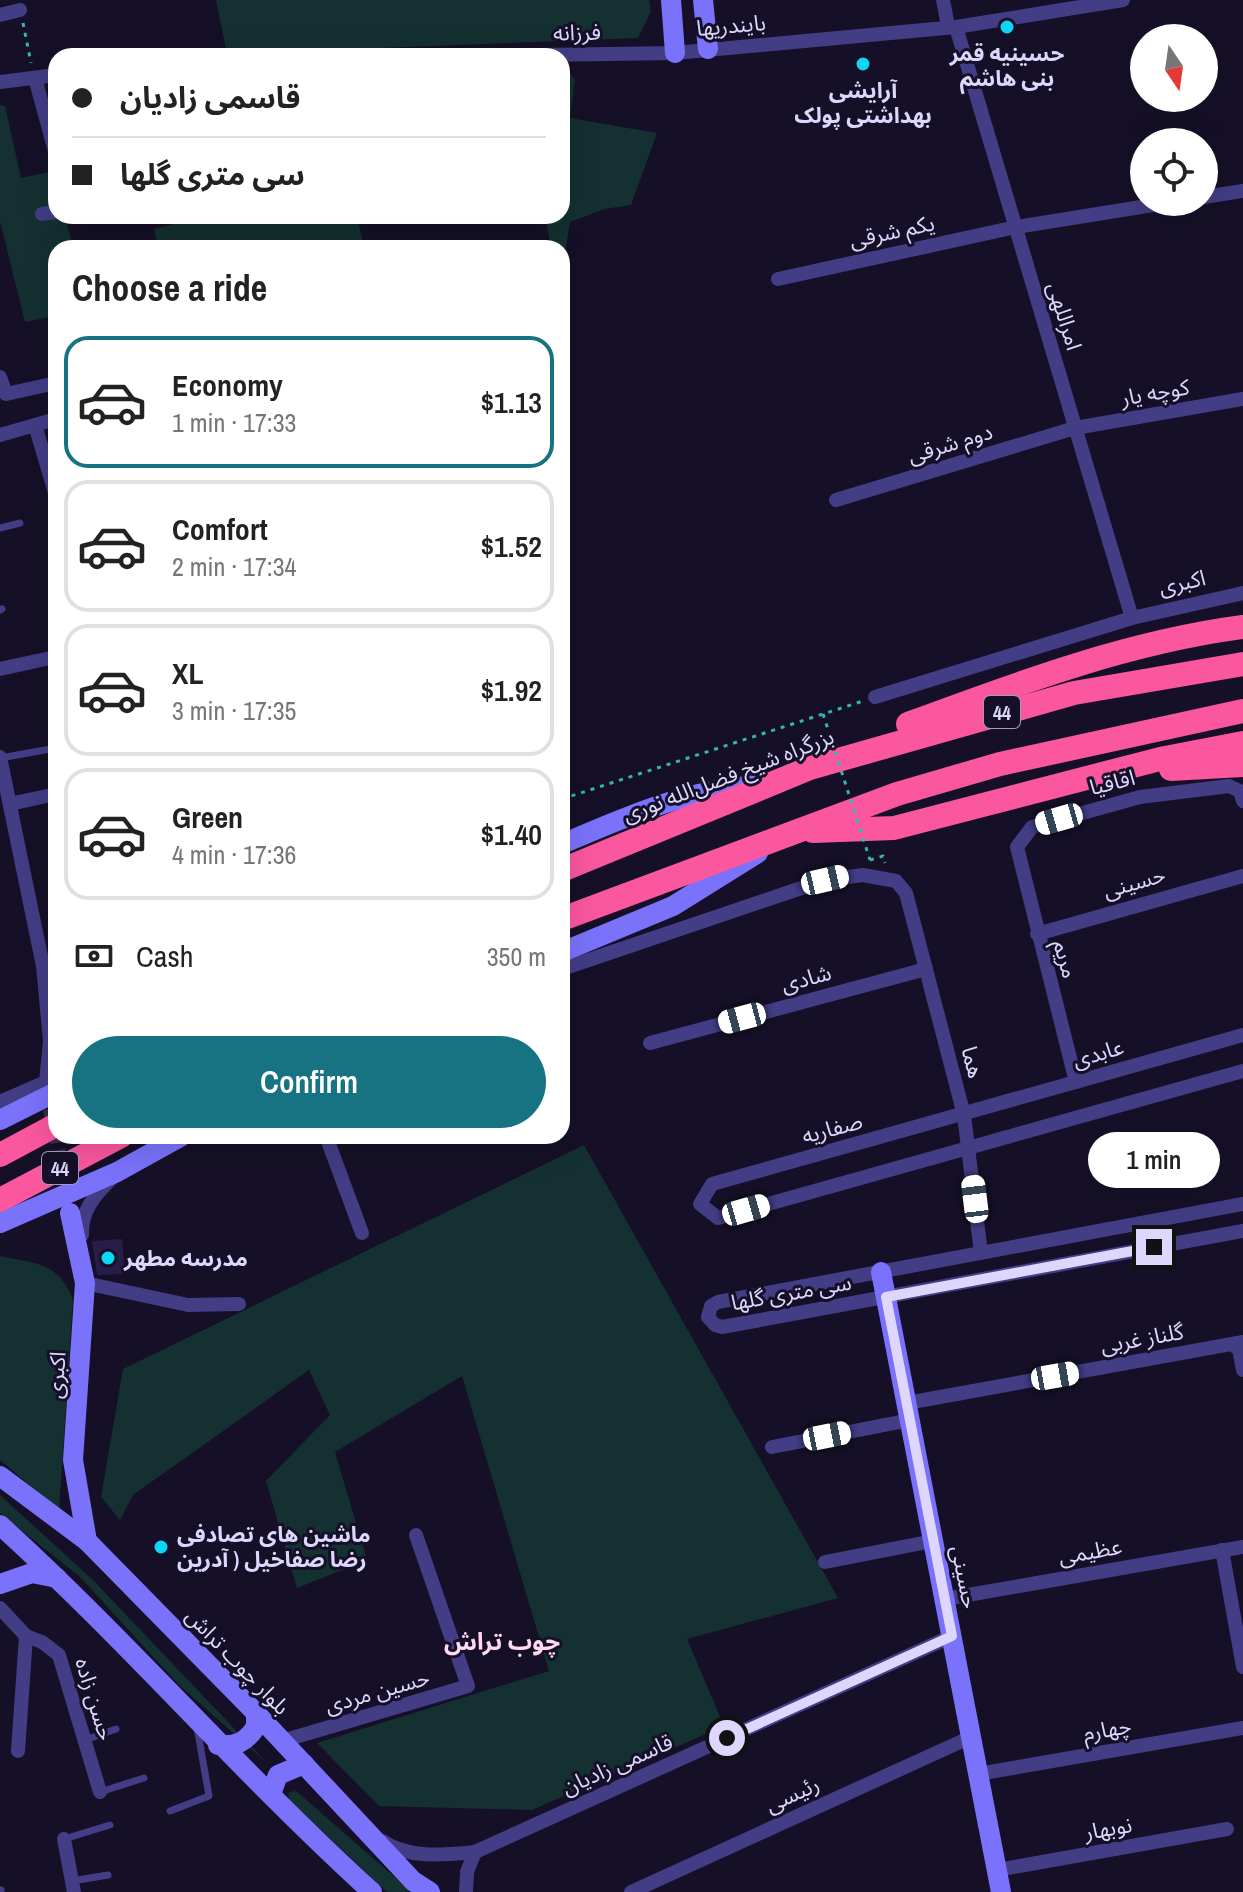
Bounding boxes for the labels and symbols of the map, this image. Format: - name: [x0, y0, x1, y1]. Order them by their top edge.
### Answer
- street label: بایندریها: [695, 7, 767, 43]
- street label: فرزانه: [553, 17, 601, 47]
- marker: حسینیه قمر بنی هاشم: [998, 18, 1016, 36]
- north arrow: [1130, 24, 1218, 112]
- place label: حسینیه قمر بنی هاشم: [949, 38, 1065, 95]
- marker: آرایشی بهداشتی پولک: [854, 55, 872, 73]
- place label: آرایشی بهداشتی پولک: [794, 75, 932, 130]
- street label: یکم شرقی: [847, 207, 938, 257]
- street label: امراللهی: [1040, 278, 1090, 354]
- street label: کوچه یار: [1117, 371, 1193, 413]
- street label: دوم شرقی: [904, 416, 997, 472]
- street label: اکبری: [1156, 562, 1208, 602]
- road number: 44: [984, 696, 1020, 728]
- street label: بزرگراه شیخ فضل‌الله نوری: [618, 721, 839, 831]
- street label: اقاقیا: [1086, 762, 1138, 802]
- car: [1033, 801, 1085, 837]
- street label: حسینی: [1099, 859, 1169, 905]
- car: [799, 863, 851, 897]
- street label: مریم: [1045, 937, 1085, 982]
- street label: شادی: [778, 957, 834, 999]
- car: [716, 1000, 768, 1036]
- street label: عابدی: [1069, 1031, 1127, 1075]
- street label: هما: [954, 1043, 992, 1081]
- street label: صفاریه: [798, 1106, 866, 1150]
- callout: 1 min: [1088, 1131, 1220, 1187]
- road number: 44: [42, 1152, 78, 1184]
- car: [960, 1174, 990, 1224]
- car: [720, 1192, 772, 1228]
- route end: [1136, 1229, 1172, 1265]
- place label: مدرسه مطهر: [123, 1243, 248, 1273]
- marker: مدرسه مطهر: [99, 1249, 117, 1267]
- street label: سی متری گلها: [728, 1267, 854, 1317]
- street label: گلناز غربی: [1098, 1316, 1187, 1360]
- street label: اکبری: [39, 1350, 73, 1400]
- car: [1029, 1360, 1081, 1392]
- car: [801, 1420, 853, 1452]
- place label: ماشین های تصادفی رضا صفاخیل ( آدرین: [177, 1519, 371, 1574]
- street label: عظیمی: [1056, 1531, 1124, 1571]
- marker: ماشین های تصادفی رضا صفاخیل ( آدرین: [152, 1538, 170, 1556]
- street label: حسینی: [944, 1543, 986, 1611]
- street label: بلوار چوب‌ تراش: [179, 1601, 297, 1721]
- district label: چوب تراش: [444, 1625, 560, 1658]
- street label: حسن زاده: [68, 1654, 122, 1744]
- street label: حسین مردی: [321, 1662, 433, 1720]
- street label: چهارم: [1081, 1710, 1134, 1750]
- route start: [709, 1720, 745, 1756]
- street label: قاسمی زادیان: [557, 1726, 677, 1802]
- street label: رئیسی: [760, 1768, 824, 1820]
- street label: نوبهار: [1081, 1809, 1134, 1847]

